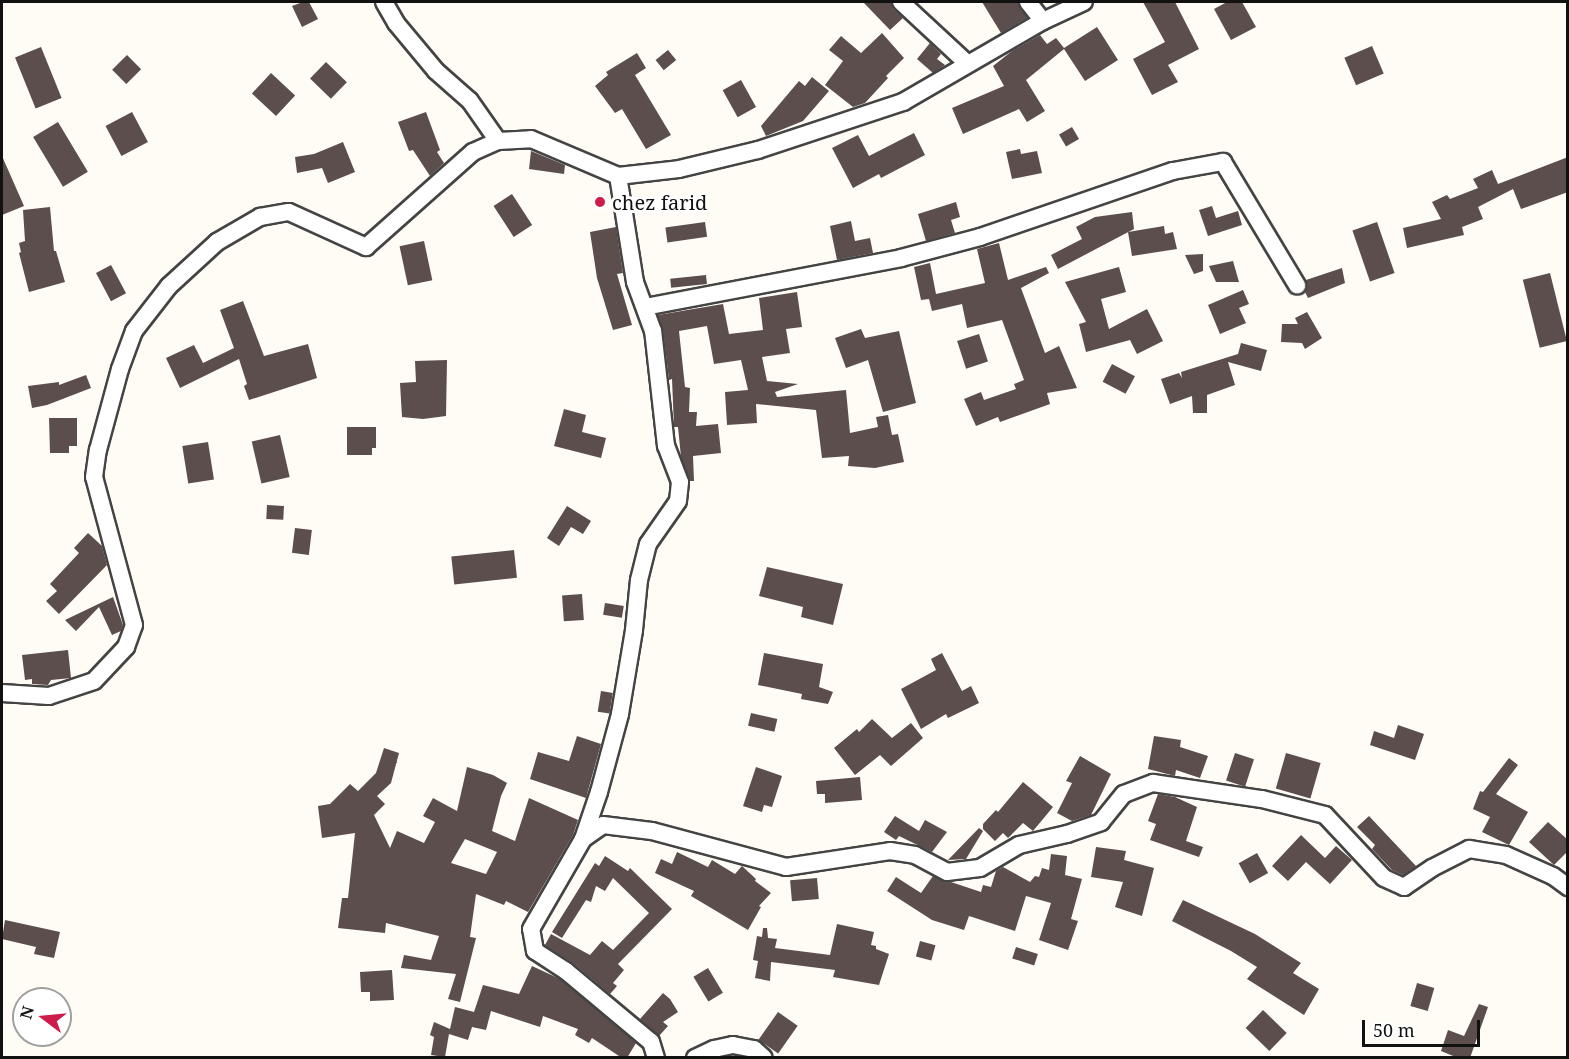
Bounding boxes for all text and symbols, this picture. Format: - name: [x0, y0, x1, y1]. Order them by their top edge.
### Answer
- place label: chez farid: [612, 190, 707, 214]
- marker: chez farid: [593, 195, 607, 209]
- north arrow: [12, 987, 72, 1047]
- text: N: [14, 1004, 39, 1022]
- scale bar: [1365, 1008, 1484, 1046]
- text: 50 m: [1373, 1018, 1415, 1042]

